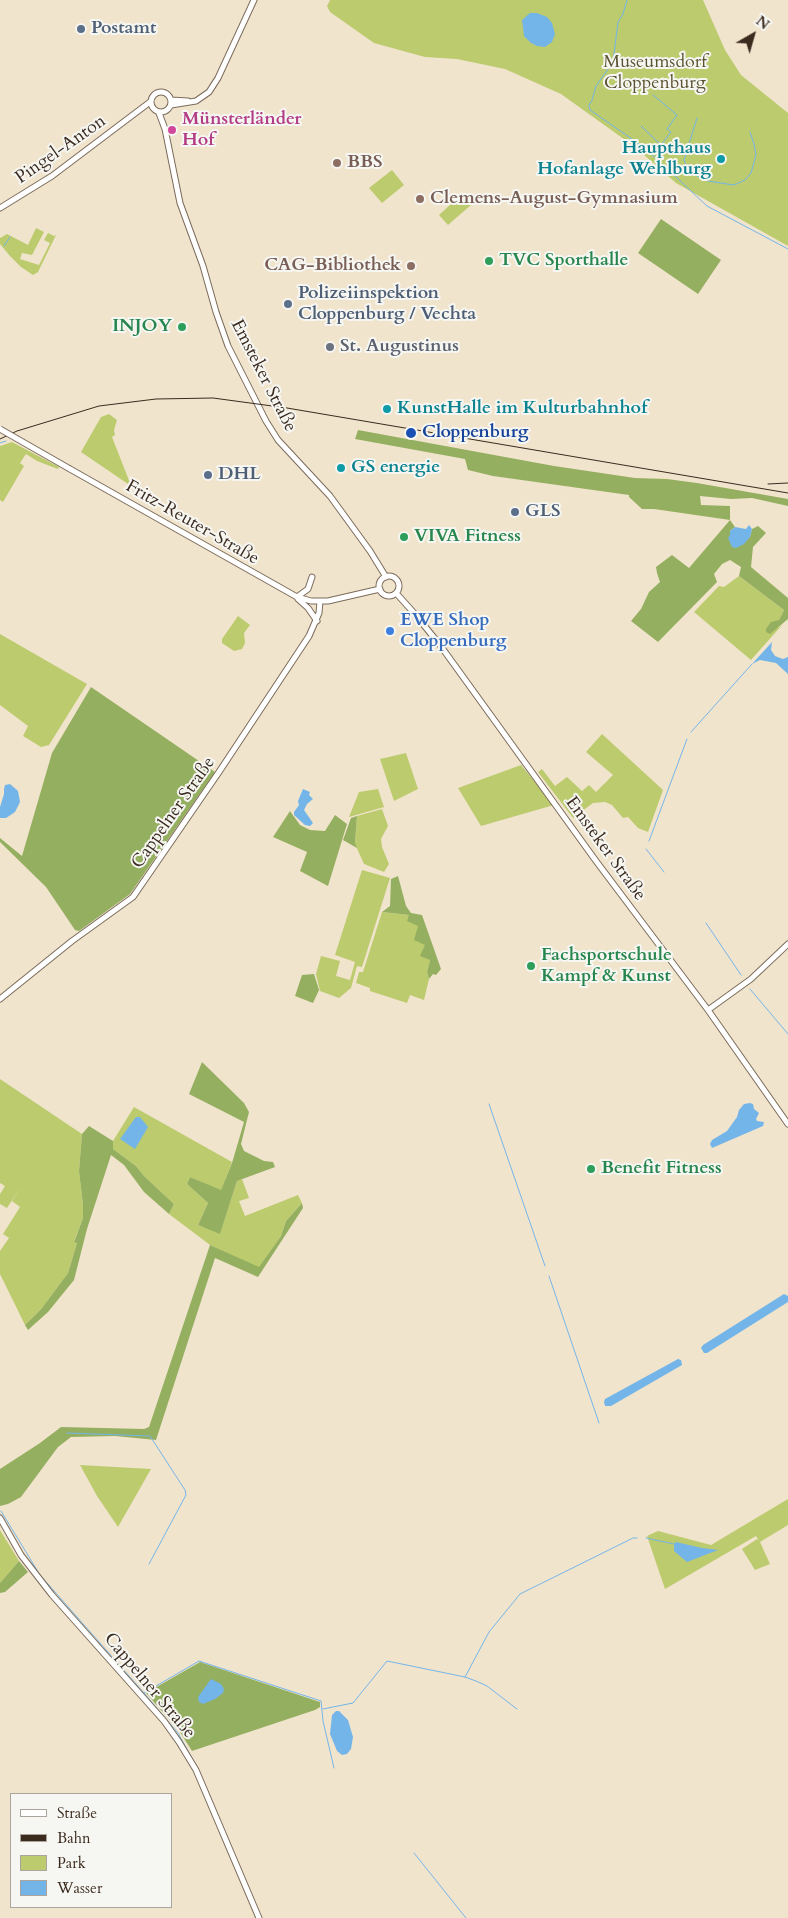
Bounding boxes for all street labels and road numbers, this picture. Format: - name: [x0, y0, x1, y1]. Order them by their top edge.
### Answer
- street label: Pingel-Anton: [12, 111, 110, 189]
- street label: Emsteker Straße: [225, 316, 301, 436]
- street label: Fritz-Reuter-Straße: [121, 476, 263, 570]
- street label: Cappelner Straße: [128, 753, 220, 873]
- street label: Emsteker Straße: [560, 793, 650, 905]
- street label: Cappelner Straße: [99, 1629, 199, 1743]

